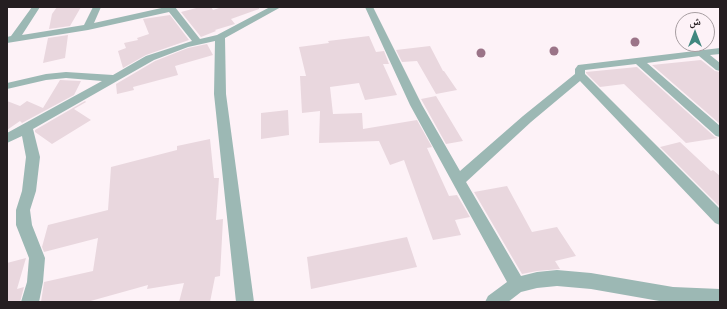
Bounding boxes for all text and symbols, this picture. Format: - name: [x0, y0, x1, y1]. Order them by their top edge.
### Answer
- north arrow: [675, 12, 715, 52]
- text: ش: [689, 13, 701, 29]

